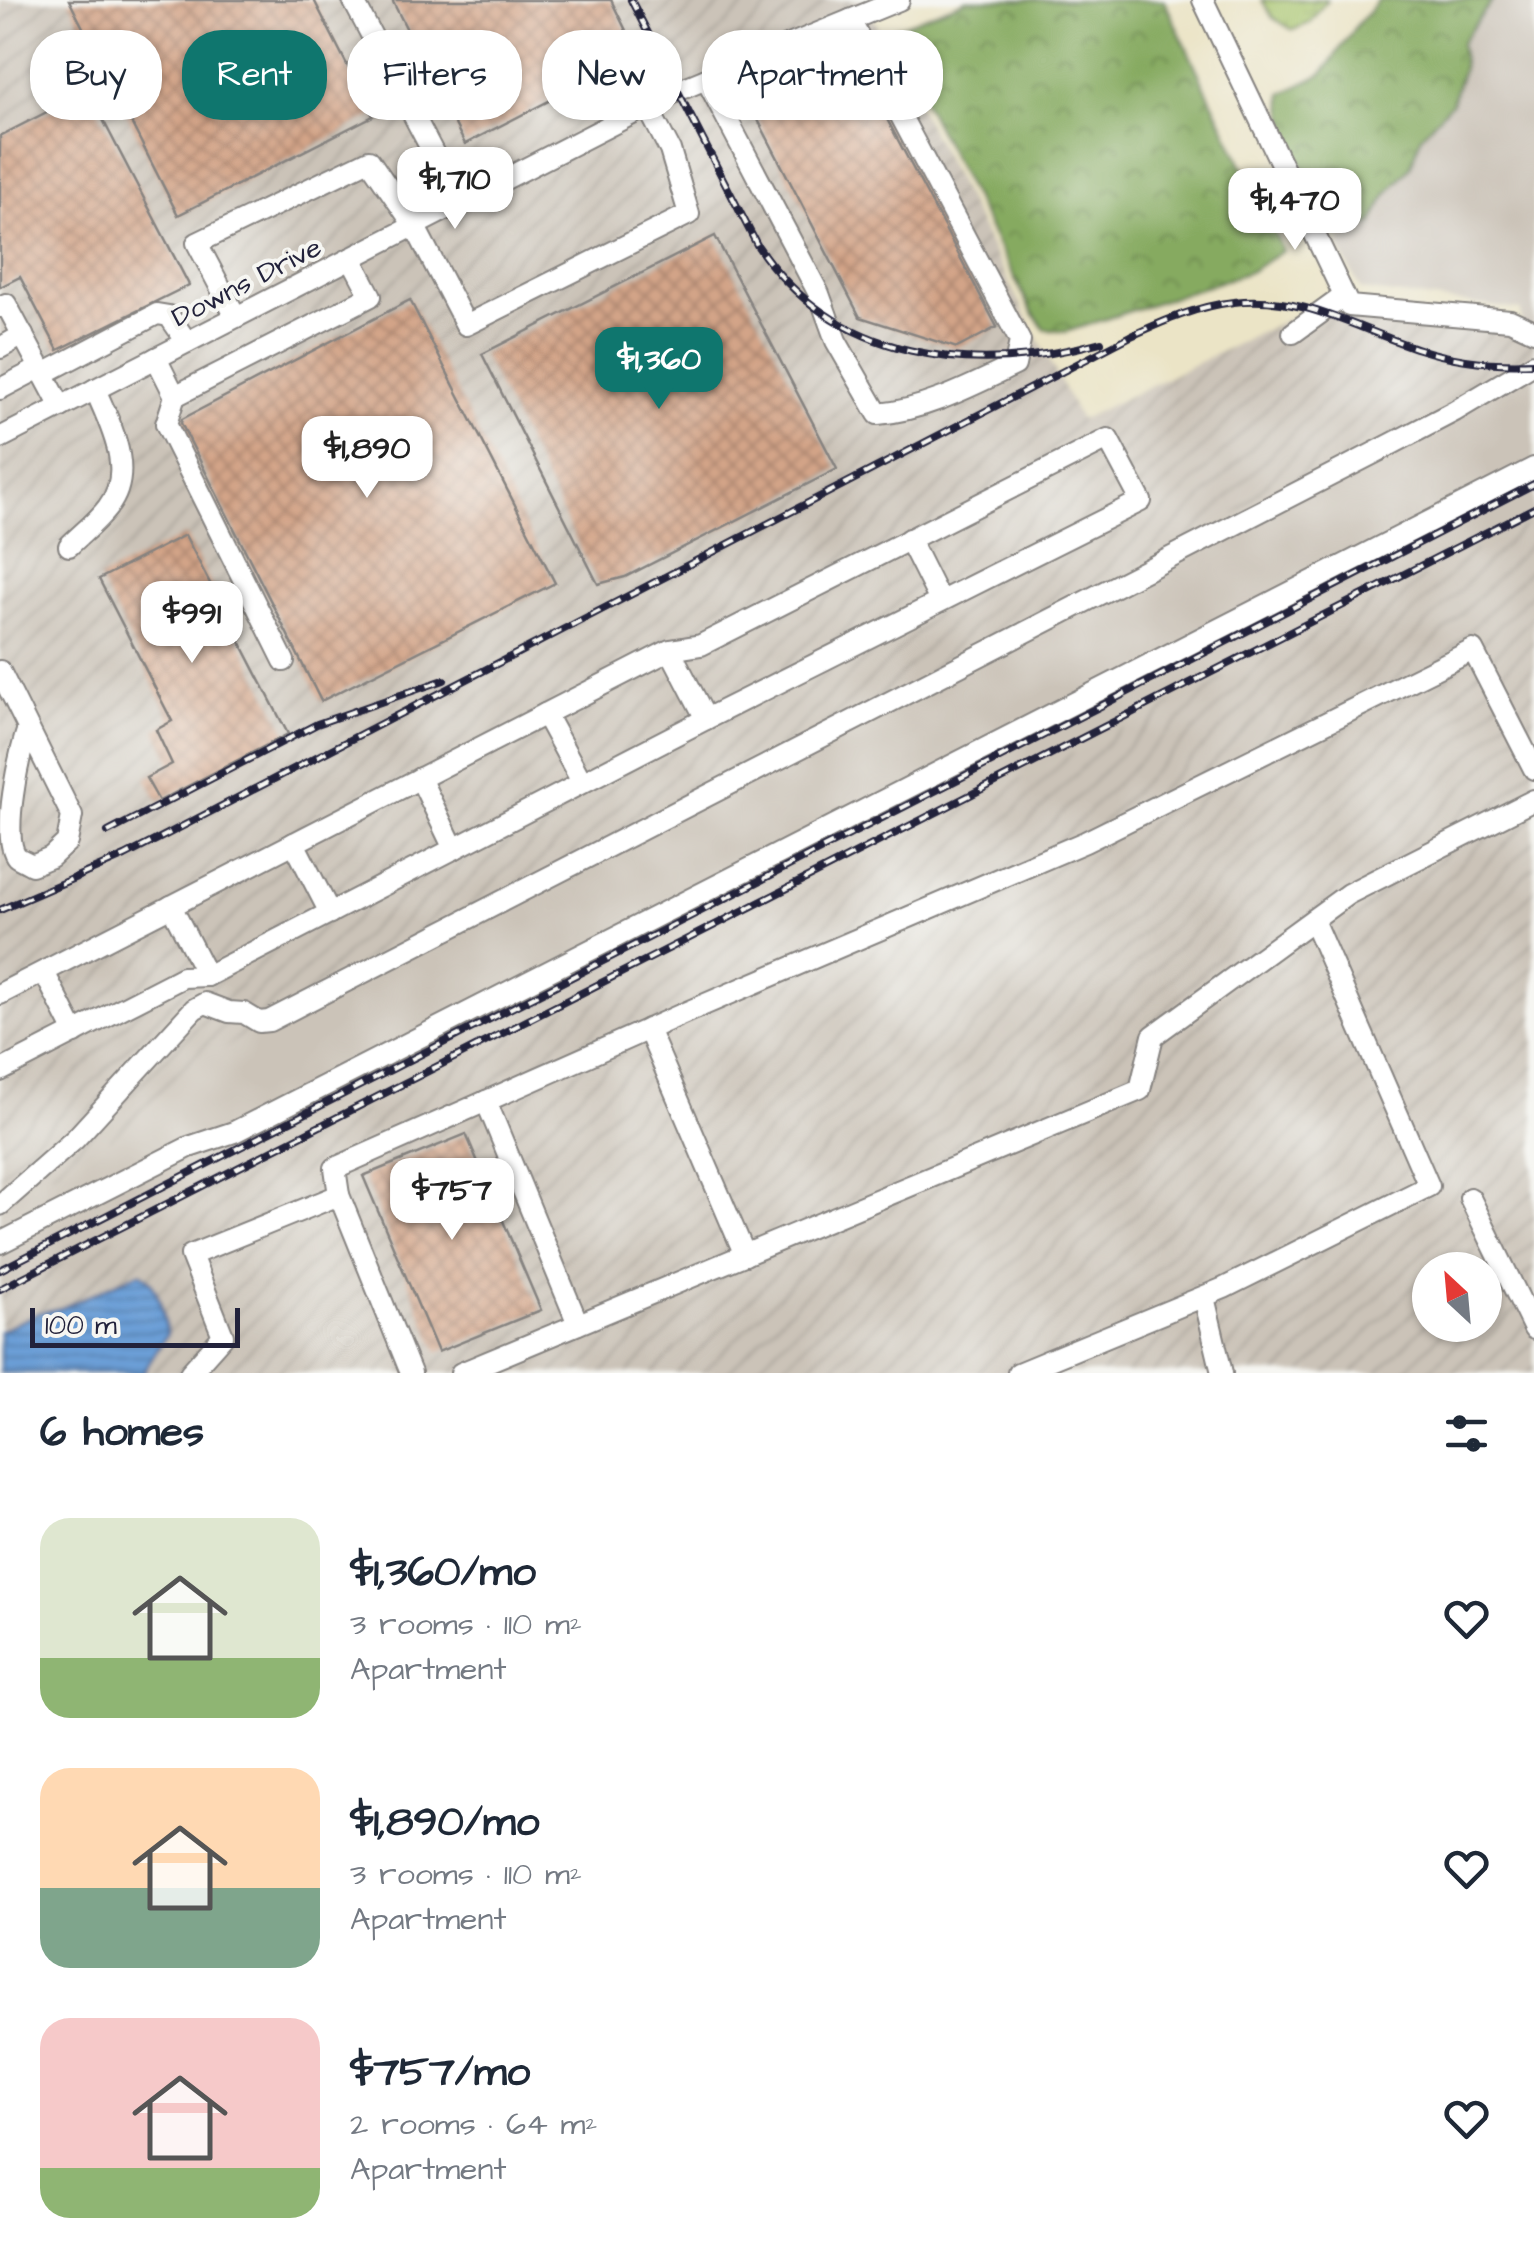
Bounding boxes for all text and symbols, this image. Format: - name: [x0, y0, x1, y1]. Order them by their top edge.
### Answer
- chip: Buy: [30, 30, 162, 120]
- chip: Rent: [182, 30, 327, 120]
- chip: Filters: [347, 30, 522, 120]
- chip: New: [542, 30, 682, 120]
- chip: Apartment: [702, 30, 943, 120]
- pin: $1,710: [374, 147, 536, 232]
- text: $1,710: [419, 157, 491, 202]
- pin: $1,470: [1214, 168, 1376, 253]
- text: $1,470: [1250, 178, 1340, 223]
- street label: Downs Drive: [165, 228, 328, 337]
- pin: $1,360: [578, 327, 740, 412]
- text: $1,360: [617, 337, 701, 382]
- pin: $1,890: [286, 416, 448, 501]
- text: $1,890: [324, 426, 410, 471]
- pin: $991: [133, 581, 251, 666]
- text: $991: [163, 591, 221, 636]
- pin: $757: [393, 1158, 511, 1243]
- text: $757: [412, 1168, 492, 1213]
- north arrow: [1412, 1252, 1502, 1342]
- map controls: [1412, 1252, 1502, 1342]
- scale bar: [30, 1303, 240, 1348]
- text: 100 m: [45, 1306, 117, 1345]
- text: 6 homes: [40, 1404, 204, 1462]
- icon: filters: [1439, 1406, 1494, 1461]
- text: $1,360/mo: [350, 1544, 536, 1602]
- icon: home: [120, 1558, 240, 1678]
- icon: heart: [1439, 1591, 1494, 1646]
- text: 3 rooms · 110 m²: [350, 1602, 582, 1647]
- text: Apartment: [350, 1647, 506, 1692]
- text: $1,890/mo: [350, 1794, 539, 1852]
- icon: home: [120, 1808, 240, 1928]
- icon: heart: [1439, 1841, 1494, 1896]
- text: 3 rooms · 110 m²: [350, 1852, 582, 1897]
- text: Apartment: [350, 1897, 506, 1942]
- text: $757/mo: [350, 2044, 530, 2102]
- icon: home: [120, 2058, 240, 2178]
- icon: heart: [1439, 2091, 1494, 2146]
- text: 2 rooms · 64 m²: [350, 2102, 597, 2147]
- text: Apartment: [350, 2147, 506, 2192]

